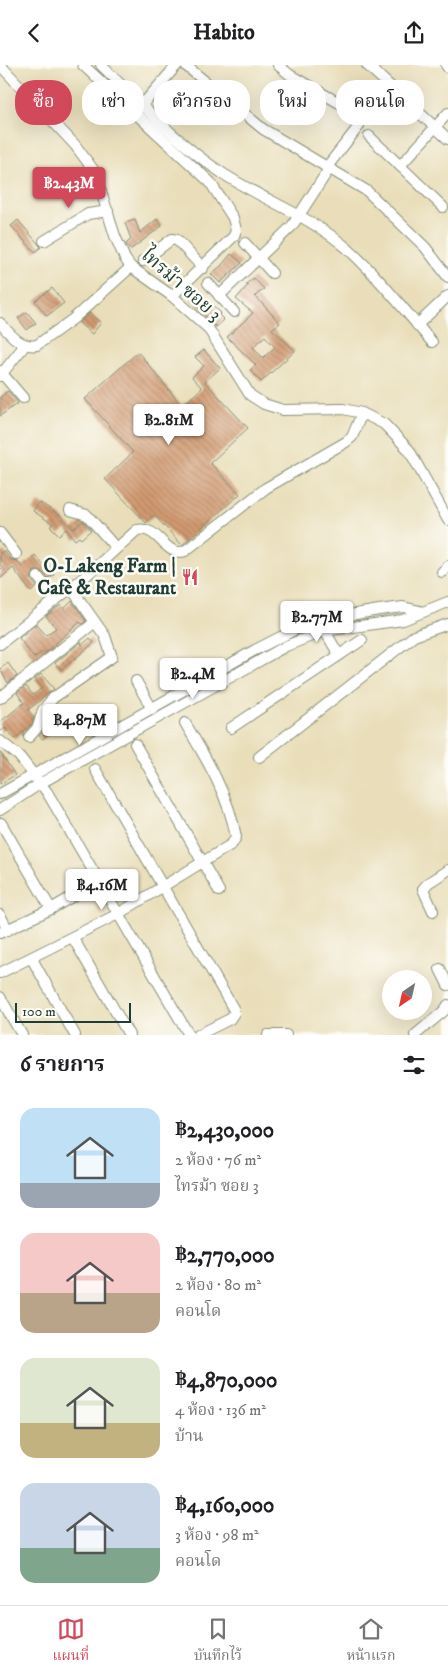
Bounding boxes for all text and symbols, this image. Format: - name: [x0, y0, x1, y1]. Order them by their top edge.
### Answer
- icon: back: [20, 19, 48, 47]
- text: Habito: [193, 19, 255, 46]
- icon: share: [400, 19, 428, 47]
- chip: ซื้อ: [15, 80, 72, 125]
- chip: เช่า: [82, 80, 144, 125]
- chip: ตัวกรอง: [154, 80, 250, 125]
- chip: ใหม่: [260, 80, 326, 125]
- chip: คอนโด: [336, 80, 424, 125]
- pin: ฿2.43M: [28, 167, 110, 209]
- text: ฿2.43M: [44, 173, 94, 193]
- street label: ไทรม้า ซอย 3: [135, 241, 228, 326]
- pin: ฿2.81M: [128, 403, 210, 446]
- text: ฿2.81M: [144, 410, 194, 430]
- place label: O-Lakeng Farm | Cafè & Restaurant: [38, 555, 177, 600]
- restaurant icon: O-Lakeng Farm | Cafè & Restaurant: [180, 567, 200, 587]
- pin: ฿2.77M: [276, 601, 358, 643]
- text: ฿2.77M: [291, 607, 343, 627]
- pin: ฿2.4M: [158, 657, 228, 700]
- text: ฿2.4M: [171, 664, 215, 684]
- pin: ฿4.87M: [39, 703, 121, 746]
- text: ฿4.87M: [53, 710, 107, 730]
- pin: ฿4.16M: [61, 869, 143, 911]
- text: ฿4.16M: [76, 875, 128, 895]
- north arrow: [382, 970, 432, 1020]
- map controls: [382, 970, 432, 1020]
- scale bar: [15, 1000, 131, 1023]
- text: 100 m: [22, 1003, 56, 1021]
- icon: filters: [400, 1051, 428, 1079]
- text: 6 รายการ: [20, 1052, 105, 1078]
- text: ฿2,430,000: [175, 1118, 274, 1144]
- icon: home: [60, 1128, 120, 1188]
- text: 2 ห้อง · 76 m²: [175, 1150, 261, 1170]
- text: ไทรม้า ซอย 3: [175, 1176, 259, 1196]
- text: ฿2,770,000: [175, 1243, 275, 1269]
- icon: home: [60, 1253, 120, 1313]
- text: 2 ห้อง · 80 m²: [175, 1275, 261, 1295]
- text: คอนโด: [175, 1301, 221, 1321]
- text: ฿4,870,000: [175, 1368, 277, 1394]
- icon: home: [60, 1378, 120, 1438]
- text: 4 ห้อง · 136 m²: [175, 1400, 266, 1420]
- text: บ้าน: [175, 1426, 203, 1446]
- text: ฿4,160,000: [175, 1493, 274, 1519]
- icon: home: [60, 1503, 120, 1563]
- text: 3 ห้อง · 98 m²: [175, 1525, 259, 1545]
- text: คอนโด: [175, 1551, 221, 1571]
- tab: แผนที่: [52, 1615, 89, 1667]
- tab: บันทึกไว้: [194, 1615, 242, 1667]
- tab: หน้าแรก: [347, 1615, 396, 1667]

